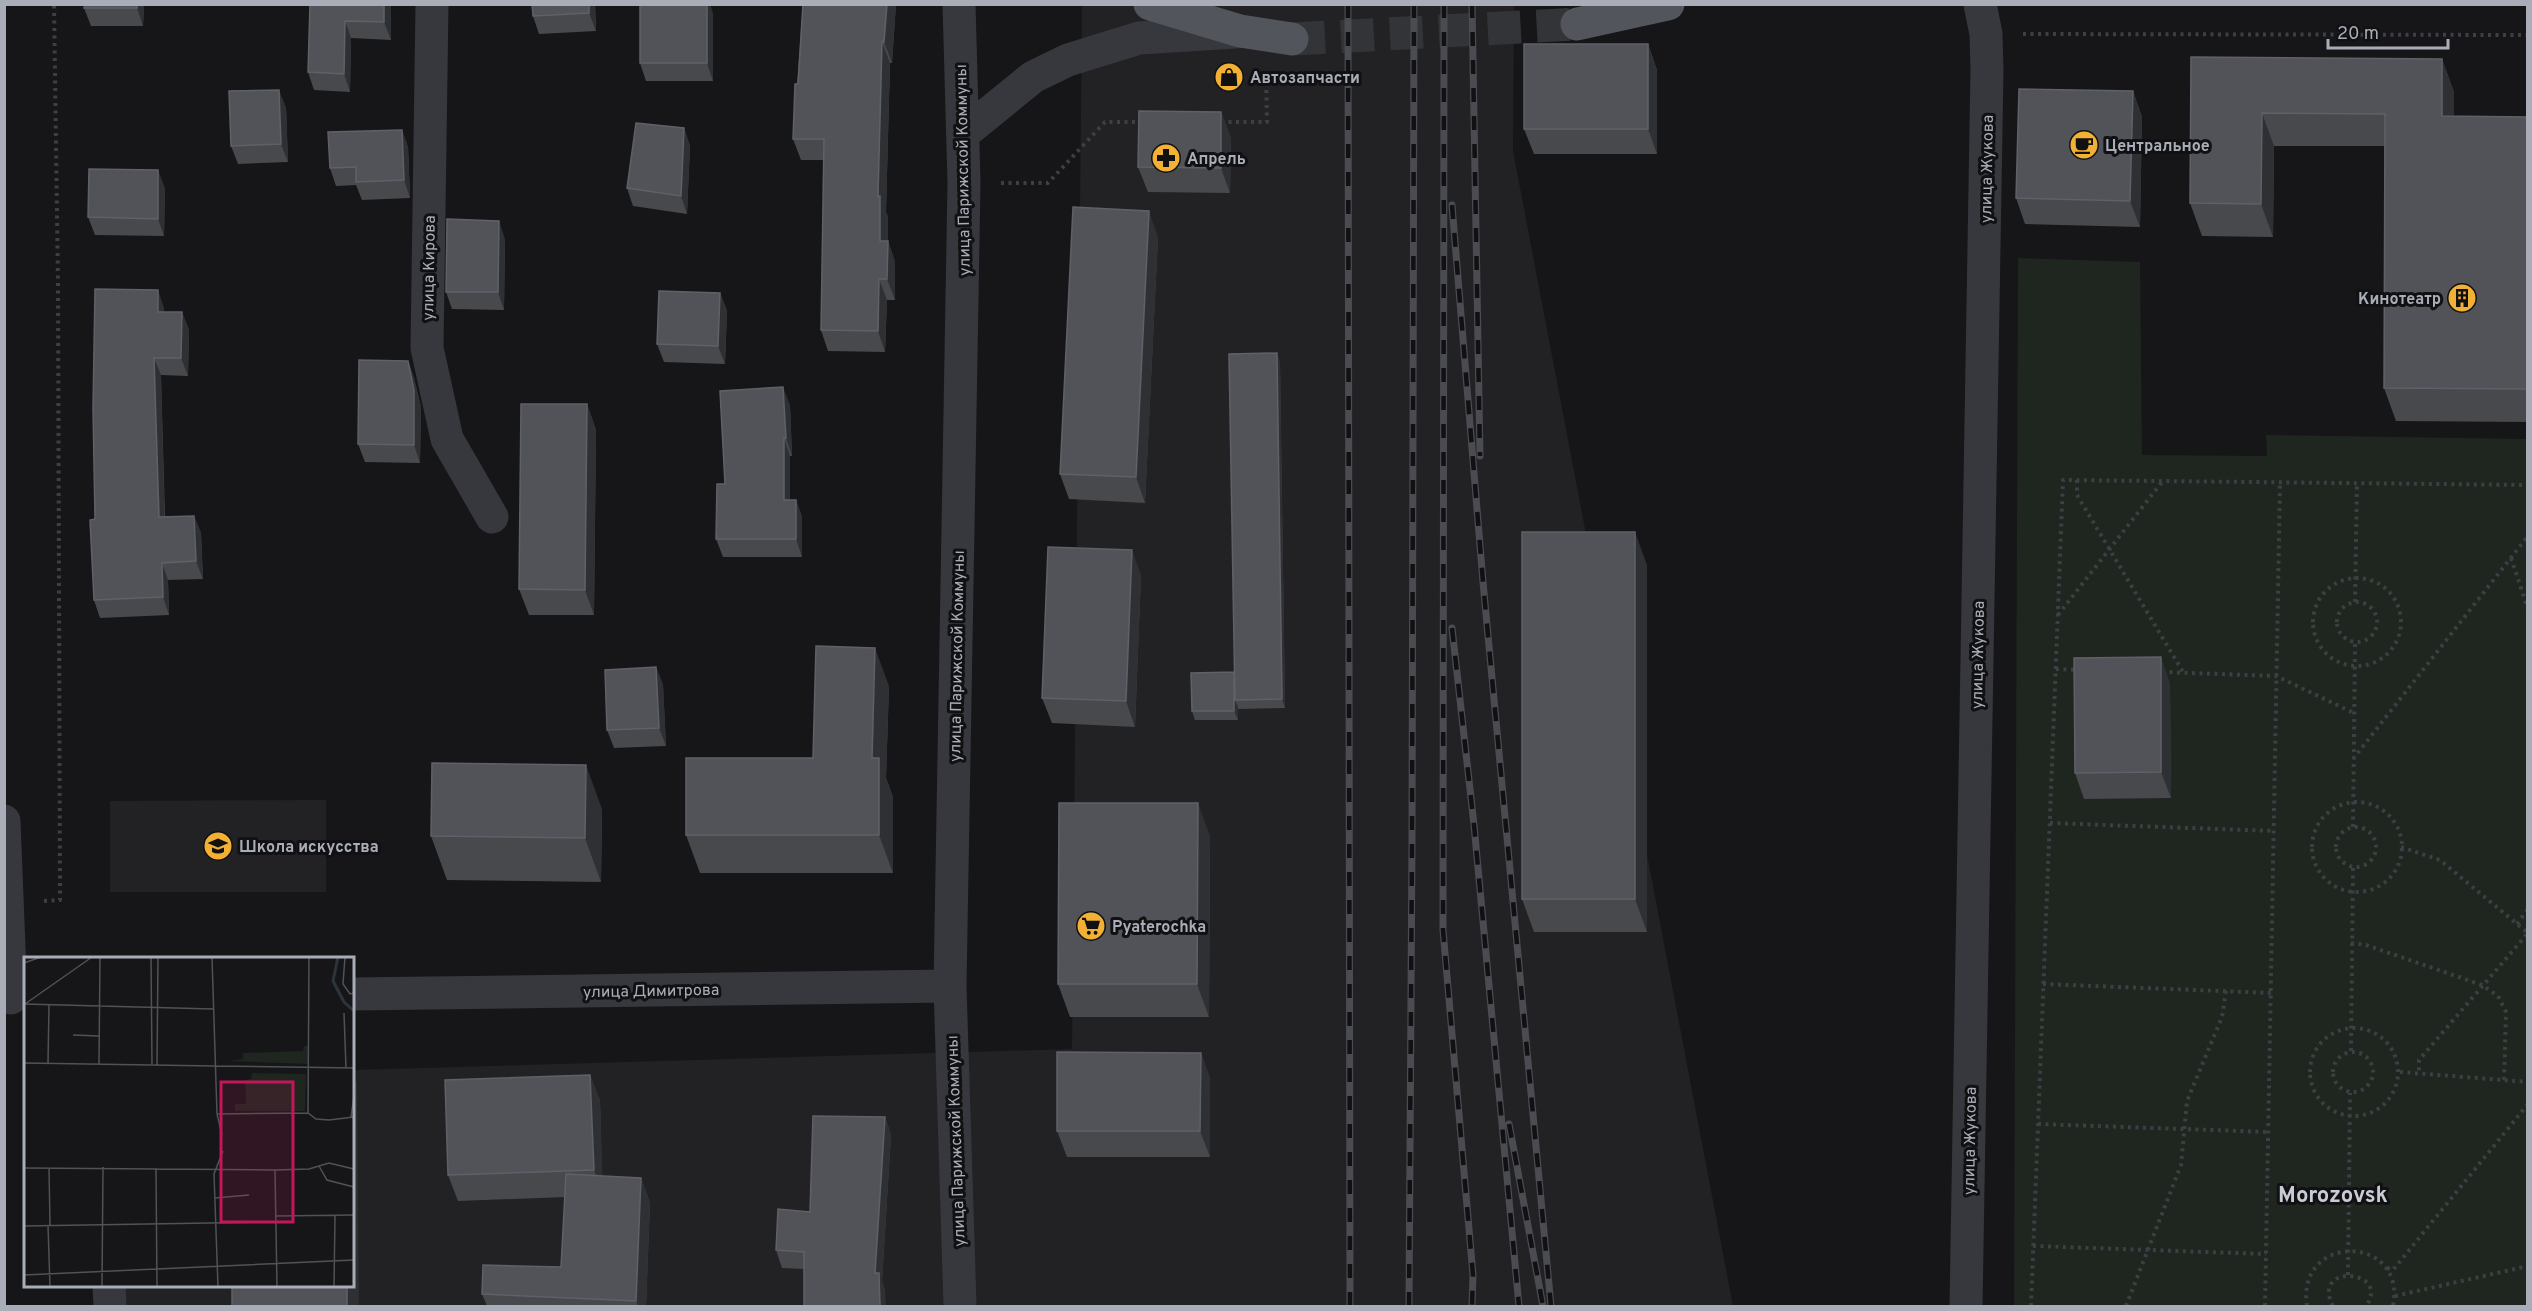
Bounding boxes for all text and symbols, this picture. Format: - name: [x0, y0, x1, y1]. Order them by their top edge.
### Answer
- scale bar: [2328, 12, 2448, 50]
- text: 20 m: [2337, 23, 2379, 46]
- shop icon: Автозапчасти: [1213, 61, 1245, 93]
- street label: улица Парижской Коммуны: [952, 64, 976, 276]
- place label: Автозапчасти: [1250, 69, 1360, 89]
- street label: улица Жукова: [1977, 115, 1999, 223]
- cafe icon: Центральное: [2068, 129, 2100, 161]
- place label: Центральное: [2105, 137, 2210, 157]
- pharmacy icon: Апрель: [1150, 142, 1182, 174]
- place label: Апрель: [1187, 150, 1246, 170]
- street label: улица Кирова: [419, 215, 441, 321]
- building icon: Кинотеатр: [2446, 282, 2478, 314]
- place label: Кинотеатр: [2358, 290, 2441, 310]
- street label: улица Парижской Коммуны: [946, 550, 970, 762]
- street label: улица Жукова: [1968, 601, 1990, 709]
- school or university icon: Школа искусства: [202, 830, 234, 862]
- place label: Школа искусства: [239, 838, 379, 858]
- supermarket icon: Pyaterochka: [1075, 910, 1107, 942]
- place label: Pyaterochka: [1112, 918, 1206, 938]
- inset map: [24, 957, 354, 1287]
- street label: улица Димитрова: [583, 981, 719, 1003]
- street label: улица Парижской Коммуны: [943, 1035, 971, 1247]
- street label: улица Жукова: [1960, 1087, 1982, 1195]
- district label: Morozovsk: [2278, 1183, 2388, 1210]

